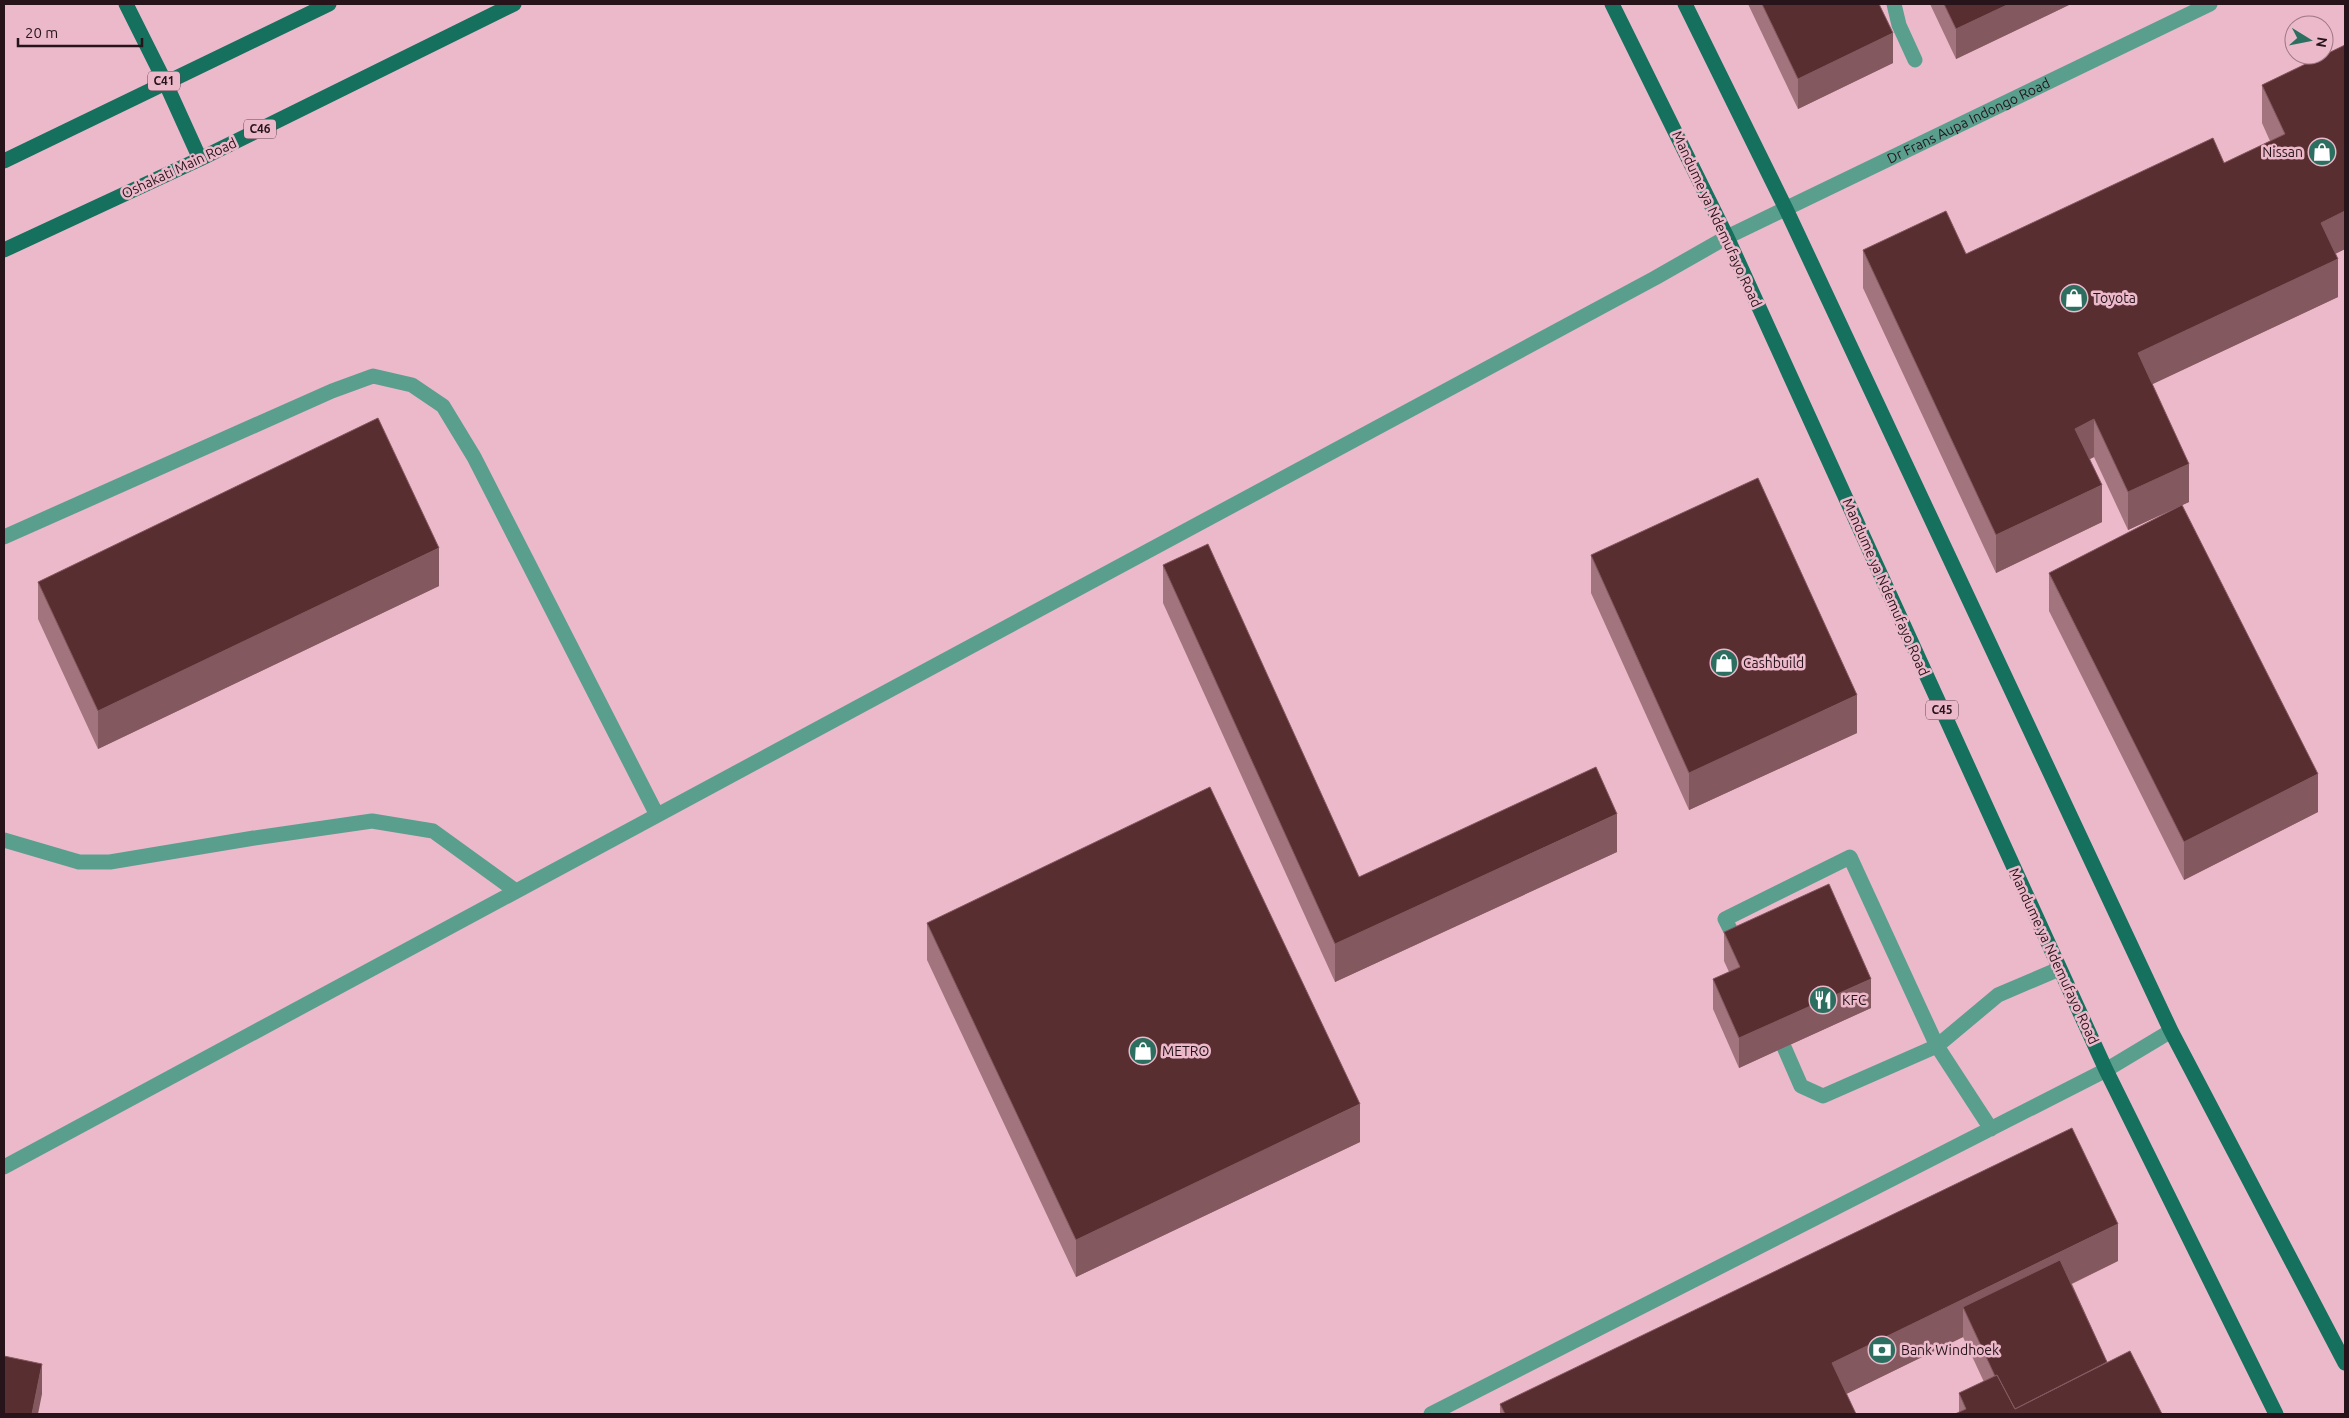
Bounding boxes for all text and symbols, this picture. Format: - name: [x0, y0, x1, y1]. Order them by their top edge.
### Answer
- scale bar: [18, 15, 141, 47]
- north arrow: [2284, 15, 2334, 65]
- text: 20 m: [25, 24, 58, 41]
- text: N: [2313, 36, 2331, 49]
- road number: C41: [148, 72, 180, 90]
- street label: Dr Frans Aupa Indongo Road: [1884, 74, 2052, 167]
- road number: C46: [244, 120, 276, 138]
- street label: Mandume ya Ndemufayo Road: [1669, 128, 1765, 310]
- street label: Oshakati Main Road: [119, 134, 239, 202]
- shop icon: Nissan: [2307, 137, 2337, 167]
- place label: Nissan: [2262, 144, 2303, 160]
- shop icon: Toyota: [2059, 283, 2089, 313]
- place label: Toyota: [2093, 290, 2136, 306]
- street label: Mandume ya Ndemufayo Road: [1840, 496, 1932, 678]
- shop icon: Cashbuild: [1709, 648, 1739, 678]
- place label: Cashbuild: [1743, 655, 1804, 671]
- road number: C45: [1926, 700, 1958, 720]
- street label: Mandume ya Ndemufayo Road: [2006, 865, 2102, 1047]
- restaurant icon: KFC: [1808, 985, 1838, 1015]
- place label: KFC: [1842, 992, 1867, 1008]
- shop icon: METRO: [1128, 1036, 1158, 1066]
- place label: METRO: [1162, 1043, 1210, 1059]
- bank icon: Bank Windhoek: [1867, 1335, 1897, 1365]
- place label: Bank Windhoek: [1901, 1342, 1999, 1358]

